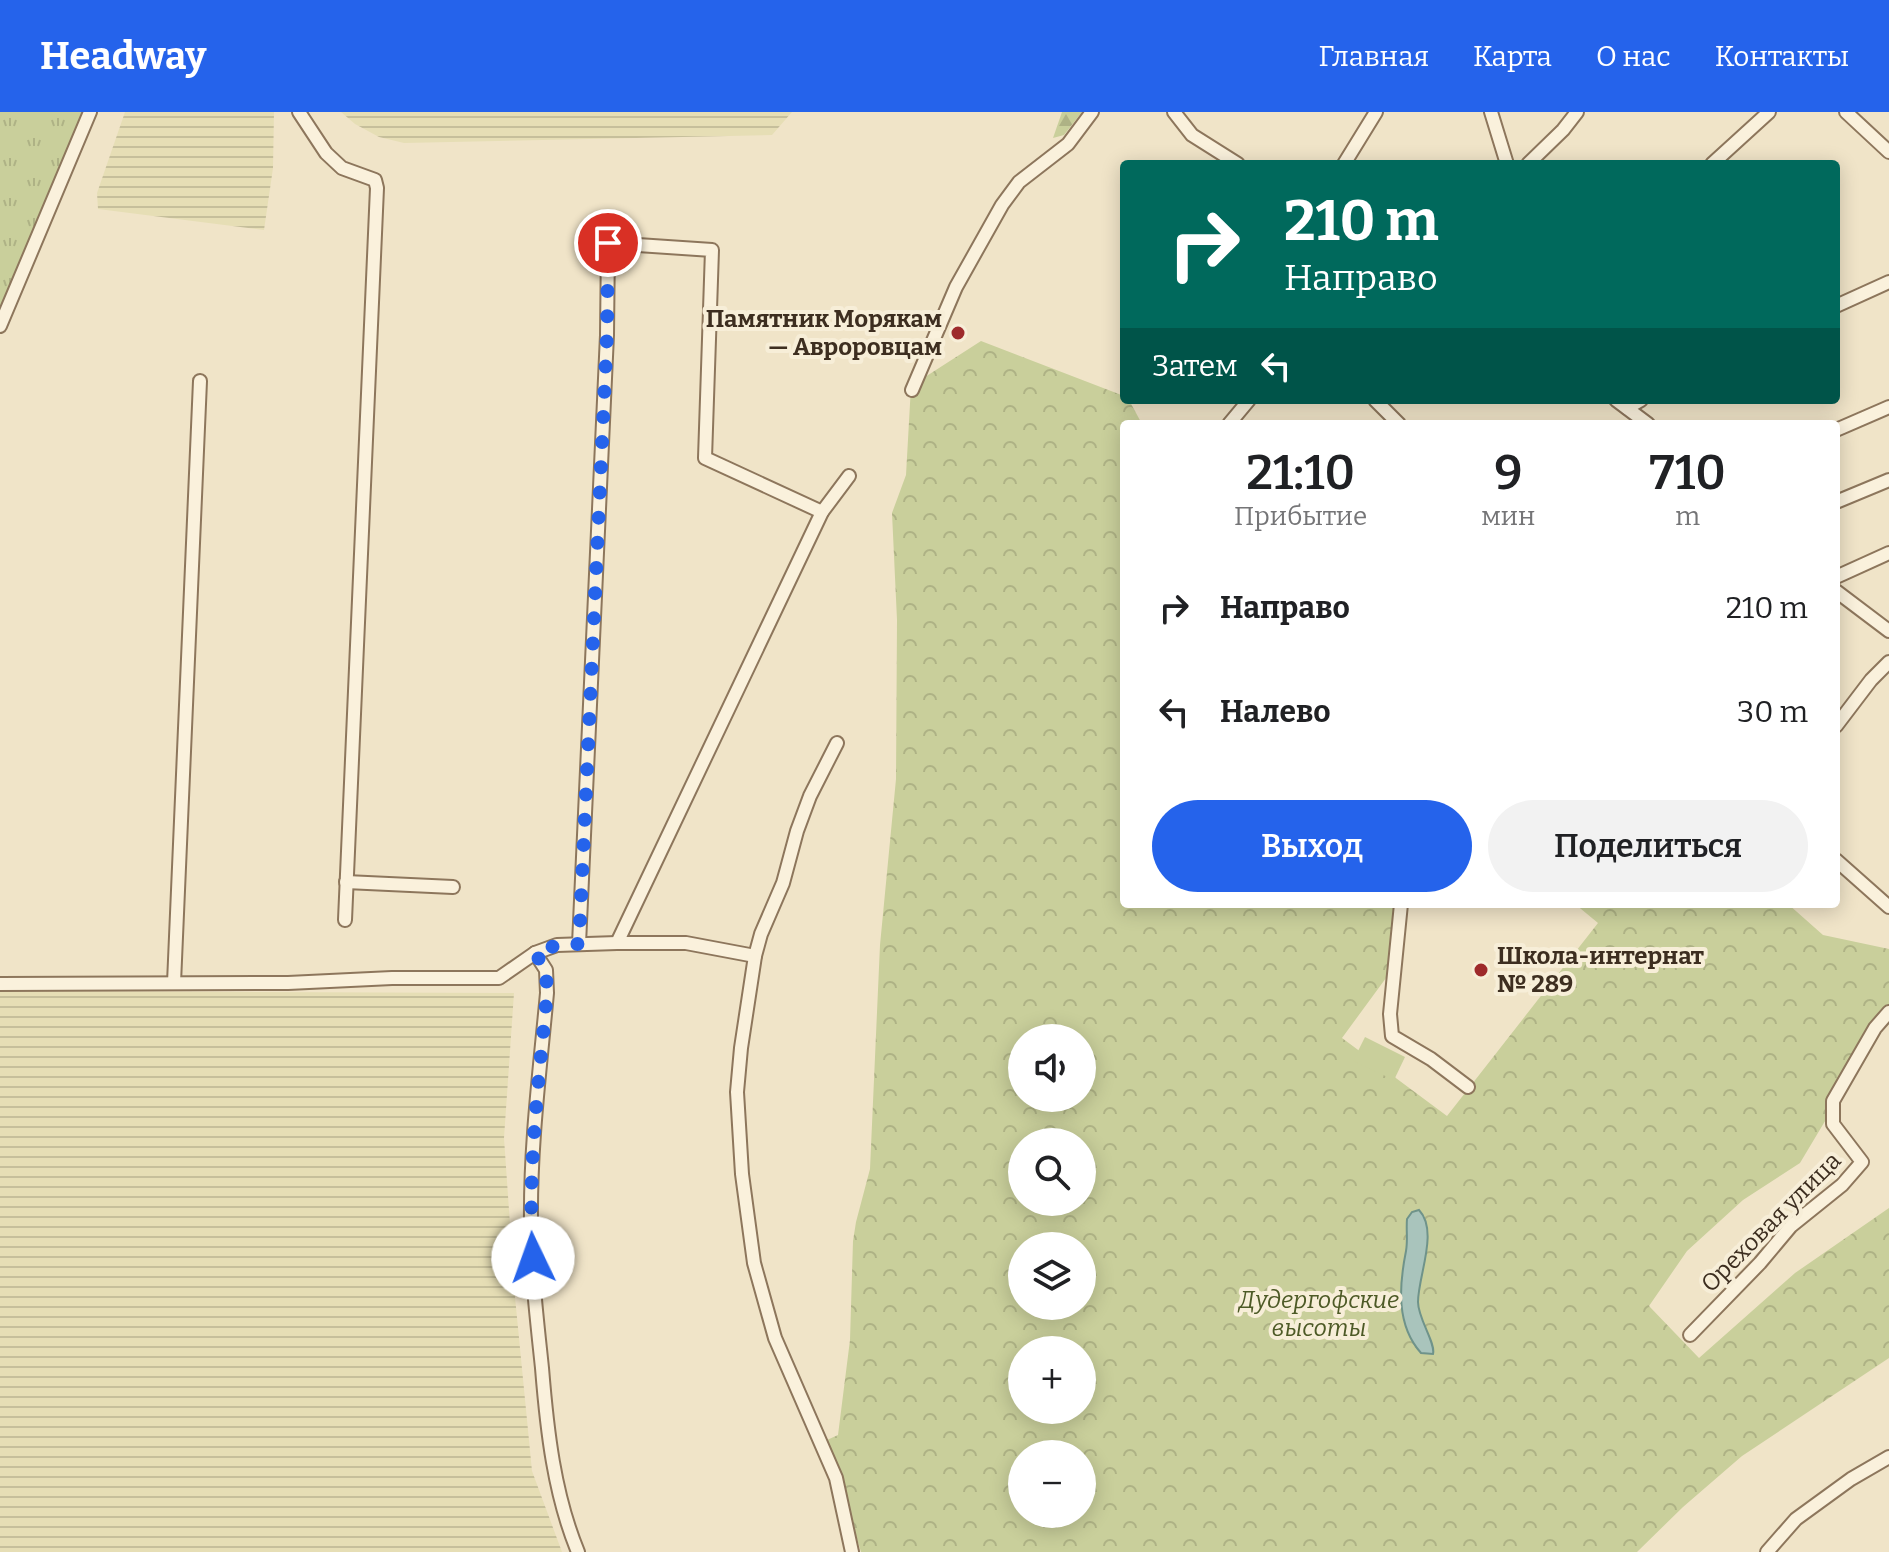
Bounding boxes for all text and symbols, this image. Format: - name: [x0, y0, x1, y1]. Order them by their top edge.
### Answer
- text: Headway: [40, 33, 206, 79]
- text: Главная: [1319, 40, 1429, 73]
- text: Карта: [1473, 40, 1552, 73]
- text: О нас: [1596, 40, 1671, 73]
- text: Контакты: [1715, 40, 1849, 73]
- text: 210 m: [1284, 188, 1439, 255]
- icon: right: [1152, 192, 1256, 296]
- pin: [574, 209, 642, 277]
- icon: arrive: [586, 221, 630, 265]
- text: Направо: [1284, 256, 1438, 300]
- place label: Памятник Морякам — Авроровцам: [706, 305, 942, 361]
- marker: Памятник Морякам — Авроровцам: [949, 324, 967, 342]
- icon: left: [1254, 344, 1298, 388]
- text: Затем: [1152, 348, 1238, 384]
- text: 21:10: [1246, 444, 1355, 502]
- text: 9: [1494, 444, 1522, 502]
- text: 710: [1649, 444, 1726, 502]
- text: Прибытие: [1234, 501, 1367, 532]
- text: мин: [1481, 501, 1535, 532]
- text: m: [1675, 501, 1700, 532]
- icon: right: [1152, 586, 1196, 630]
- text: Направо: [1220, 590, 1350, 626]
- text: 210 m: [1726, 590, 1808, 626]
- icon: left: [1152, 690, 1196, 734]
- text: Налево: [1220, 694, 1331, 730]
- text: 30 m: [1737, 694, 1808, 730]
- button: Выход: [1152, 800, 1472, 892]
- button: Поделиться: [1488, 800, 1808, 892]
- place label: Школа-интернат № 289: [1497, 942, 1704, 998]
- marker: Школа-интернат № 289: [1472, 961, 1490, 979]
- map controls: [1008, 1024, 1096, 1528]
- button: sound: [1008, 1024, 1096, 1112]
- button: search: [1008, 1128, 1096, 1216]
- street label: Ореховая улица: [1695, 1146, 1847, 1298]
- position arrow: [491, 1216, 575, 1300]
- button: layers: [1008, 1232, 1096, 1320]
- park label: Дудергофские высоты: [1237, 1286, 1399, 1342]
- button: +: [1008, 1336, 1096, 1424]
- button: −: [1008, 1440, 1096, 1528]

